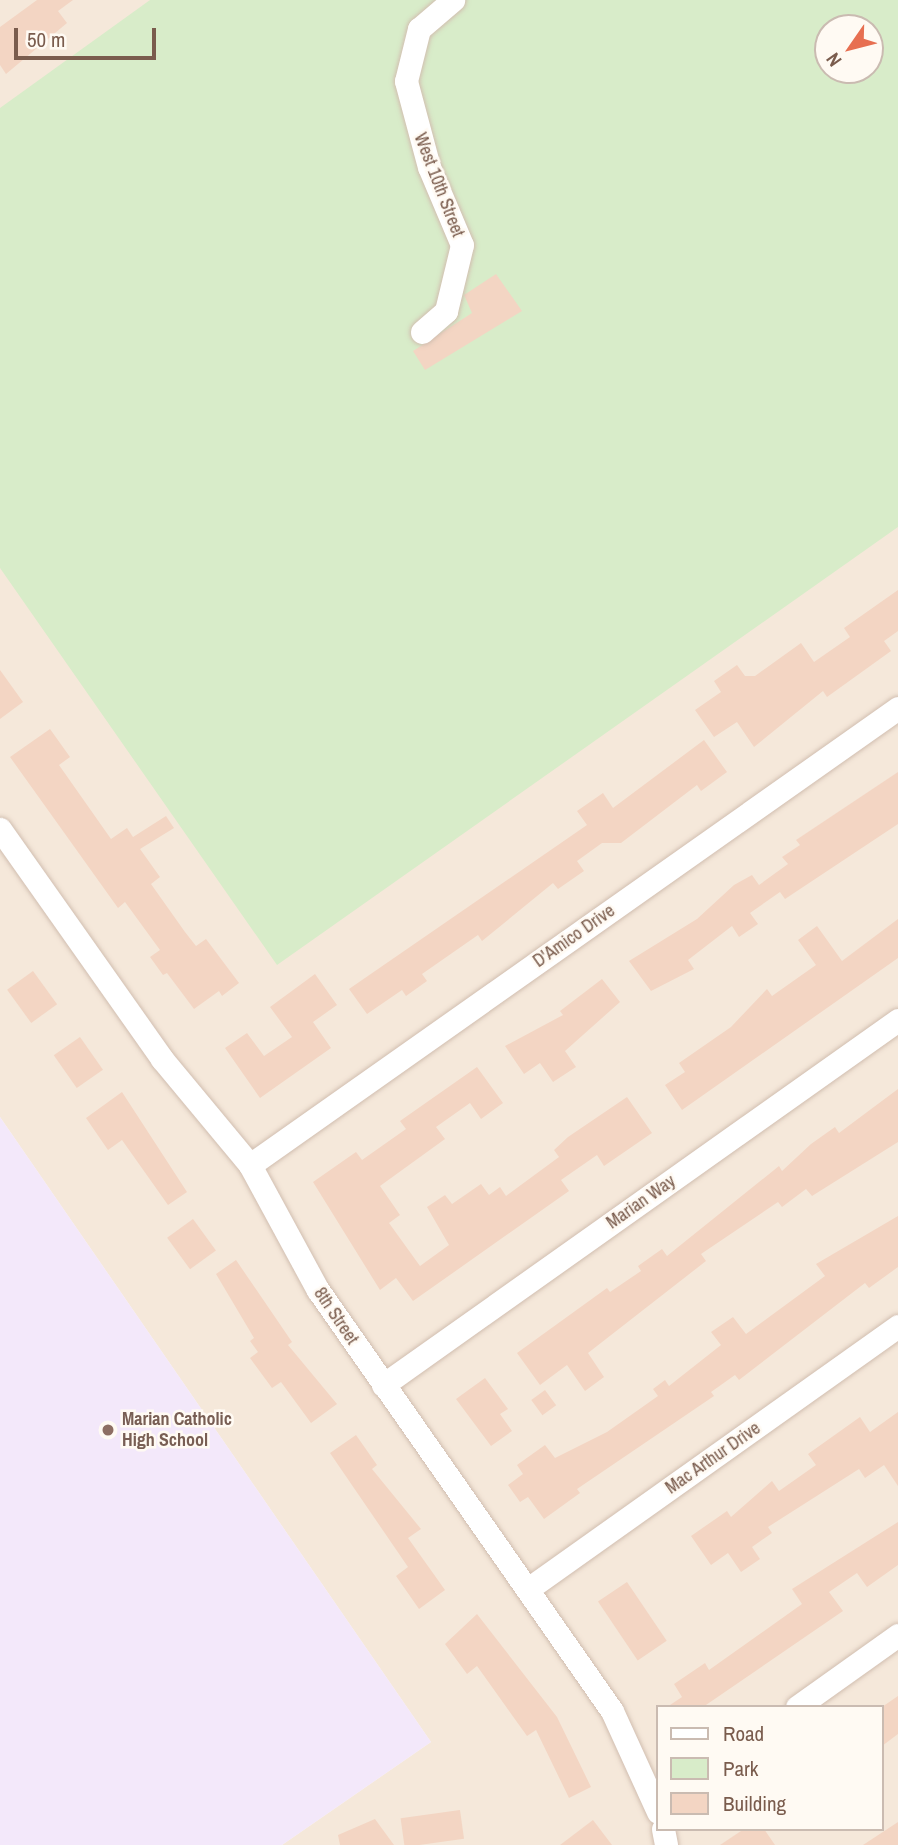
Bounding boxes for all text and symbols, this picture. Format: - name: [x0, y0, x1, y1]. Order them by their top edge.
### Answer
- scale bar: [18, 14, 159, 58]
- north arrow: [814, 14, 884, 84]
- text: 50 m: [27, 25, 65, 54]
- text: N: [820, 48, 847, 72]
- street label: West 10th Street: [409, 130, 469, 240]
- street label: D'Amico Drive: [529, 900, 619, 972]
- street label: Marian Way: [602, 1170, 680, 1234]
- street label: 8th Street: [309, 1283, 363, 1349]
- place label: Marian Catholic High School: [122, 1409, 232, 1452]
- street label: Mac Arthur Drive: [661, 1417, 765, 1499]
- marker: Marian Catholic High School: [100, 1422, 116, 1438]
- legend: [656, 1705, 884, 1831]
- text: Road: [723, 1719, 764, 1748]
- text: Park: [723, 1754, 758, 1783]
- text: Building: [723, 1789, 786, 1818]

